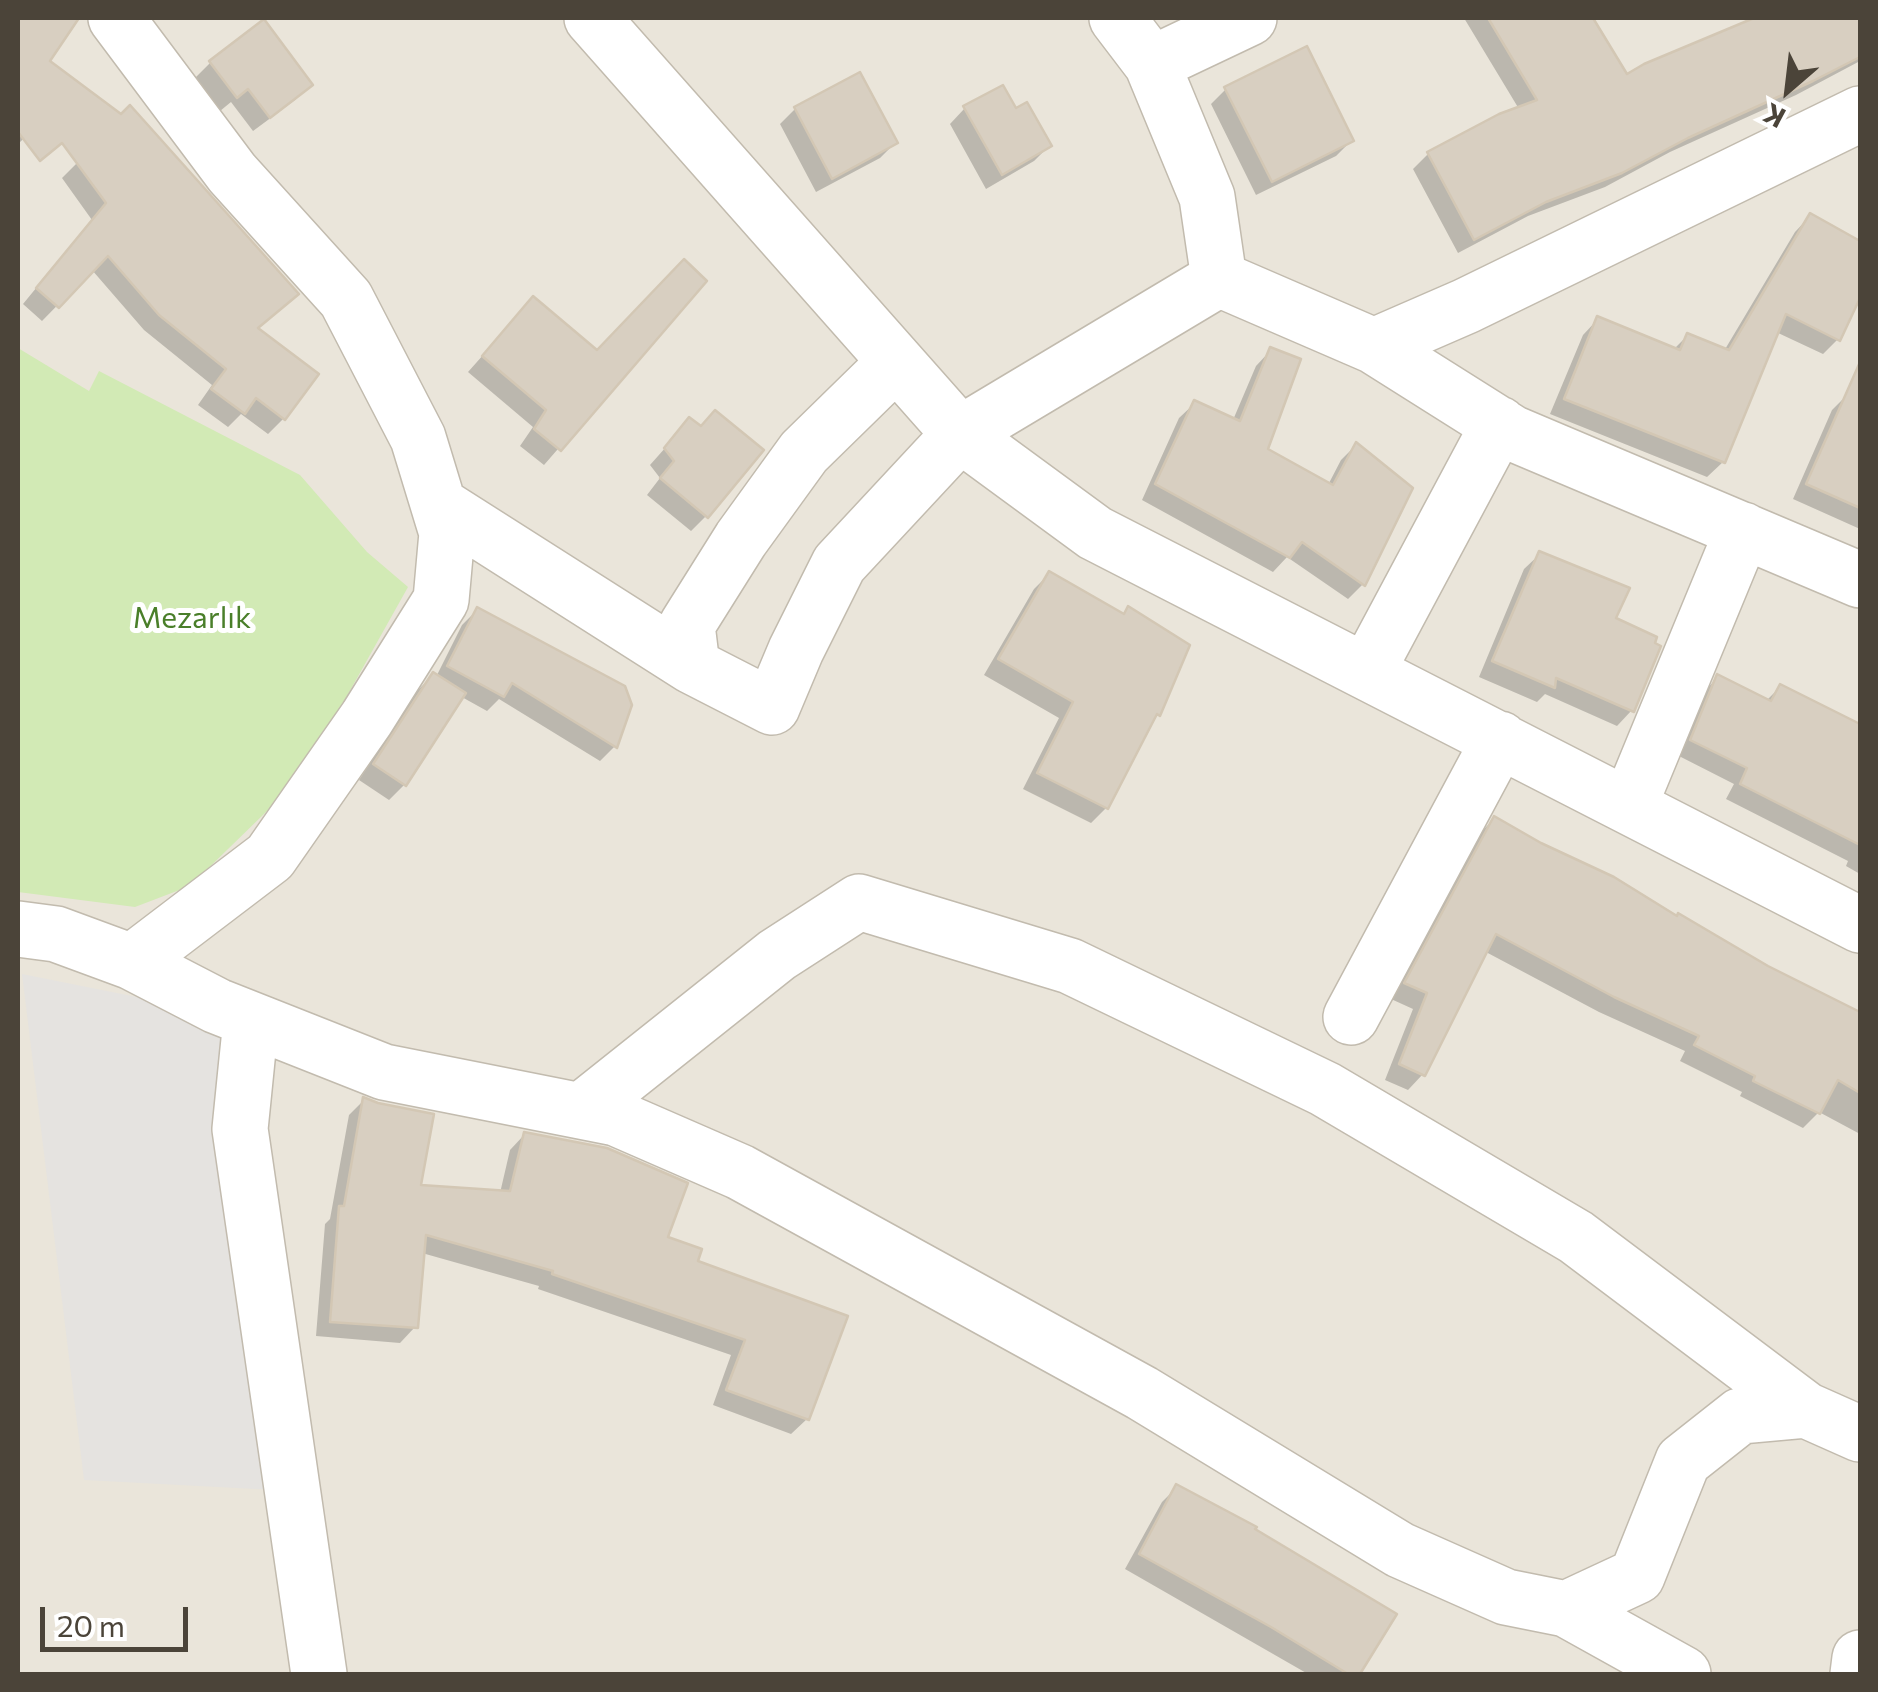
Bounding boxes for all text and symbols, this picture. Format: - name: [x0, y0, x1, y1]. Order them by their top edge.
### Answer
- north arrow: [1738, 40, 1838, 140]
- text: K: [1757, 97, 1791, 136]
- park label: Mezarlık: [133, 600, 251, 636]
- scale bar: [45, 1587, 192, 1649]
- text: 20 m: [57, 1606, 125, 1643]

